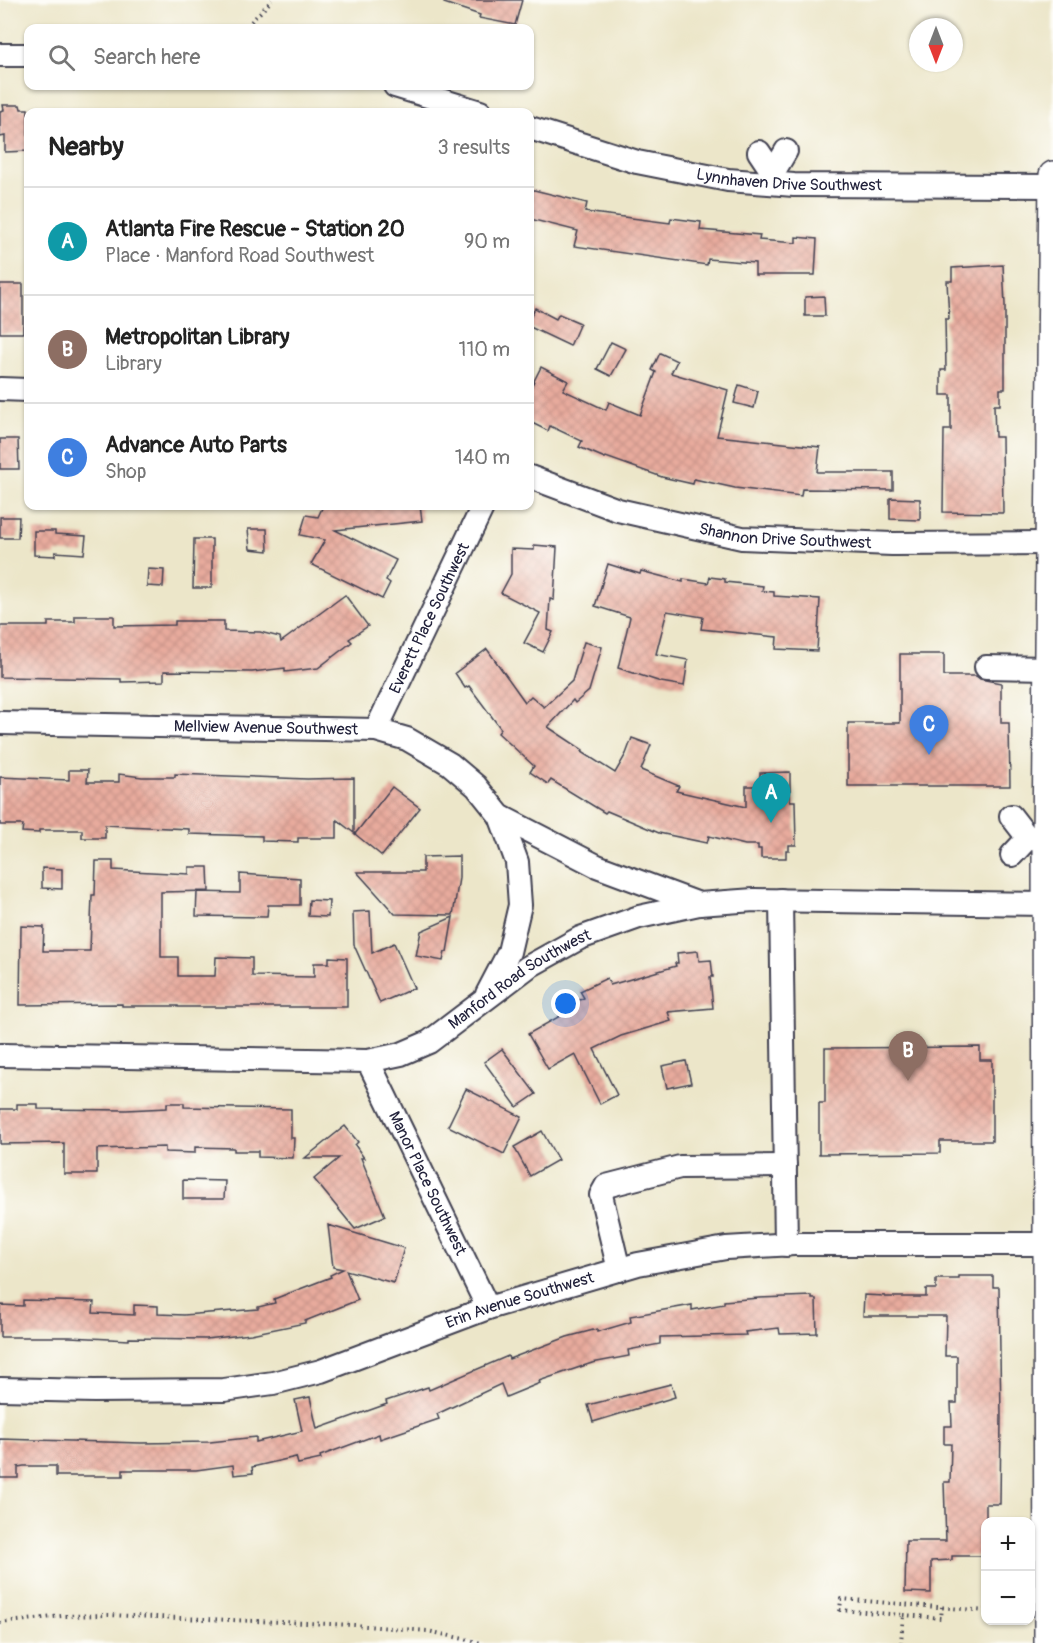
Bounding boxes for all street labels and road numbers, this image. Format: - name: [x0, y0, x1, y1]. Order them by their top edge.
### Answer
- street label: Lynnhaven Drive Southwest: [695, 164, 882, 195]
- street label: Shannon Drive Southwest: [697, 519, 872, 553]
- street label: Everett Place Southwest: [385, 539, 474, 697]
- street label: Mellview Avenue Southwest: [174, 716, 359, 740]
- street label: Manford Road Southwest: [445, 925, 594, 1034]
- street label: Manor Place Southwest: [384, 1108, 471, 1259]
- street label: Erin Avenue Southwest: [443, 1267, 597, 1333]

